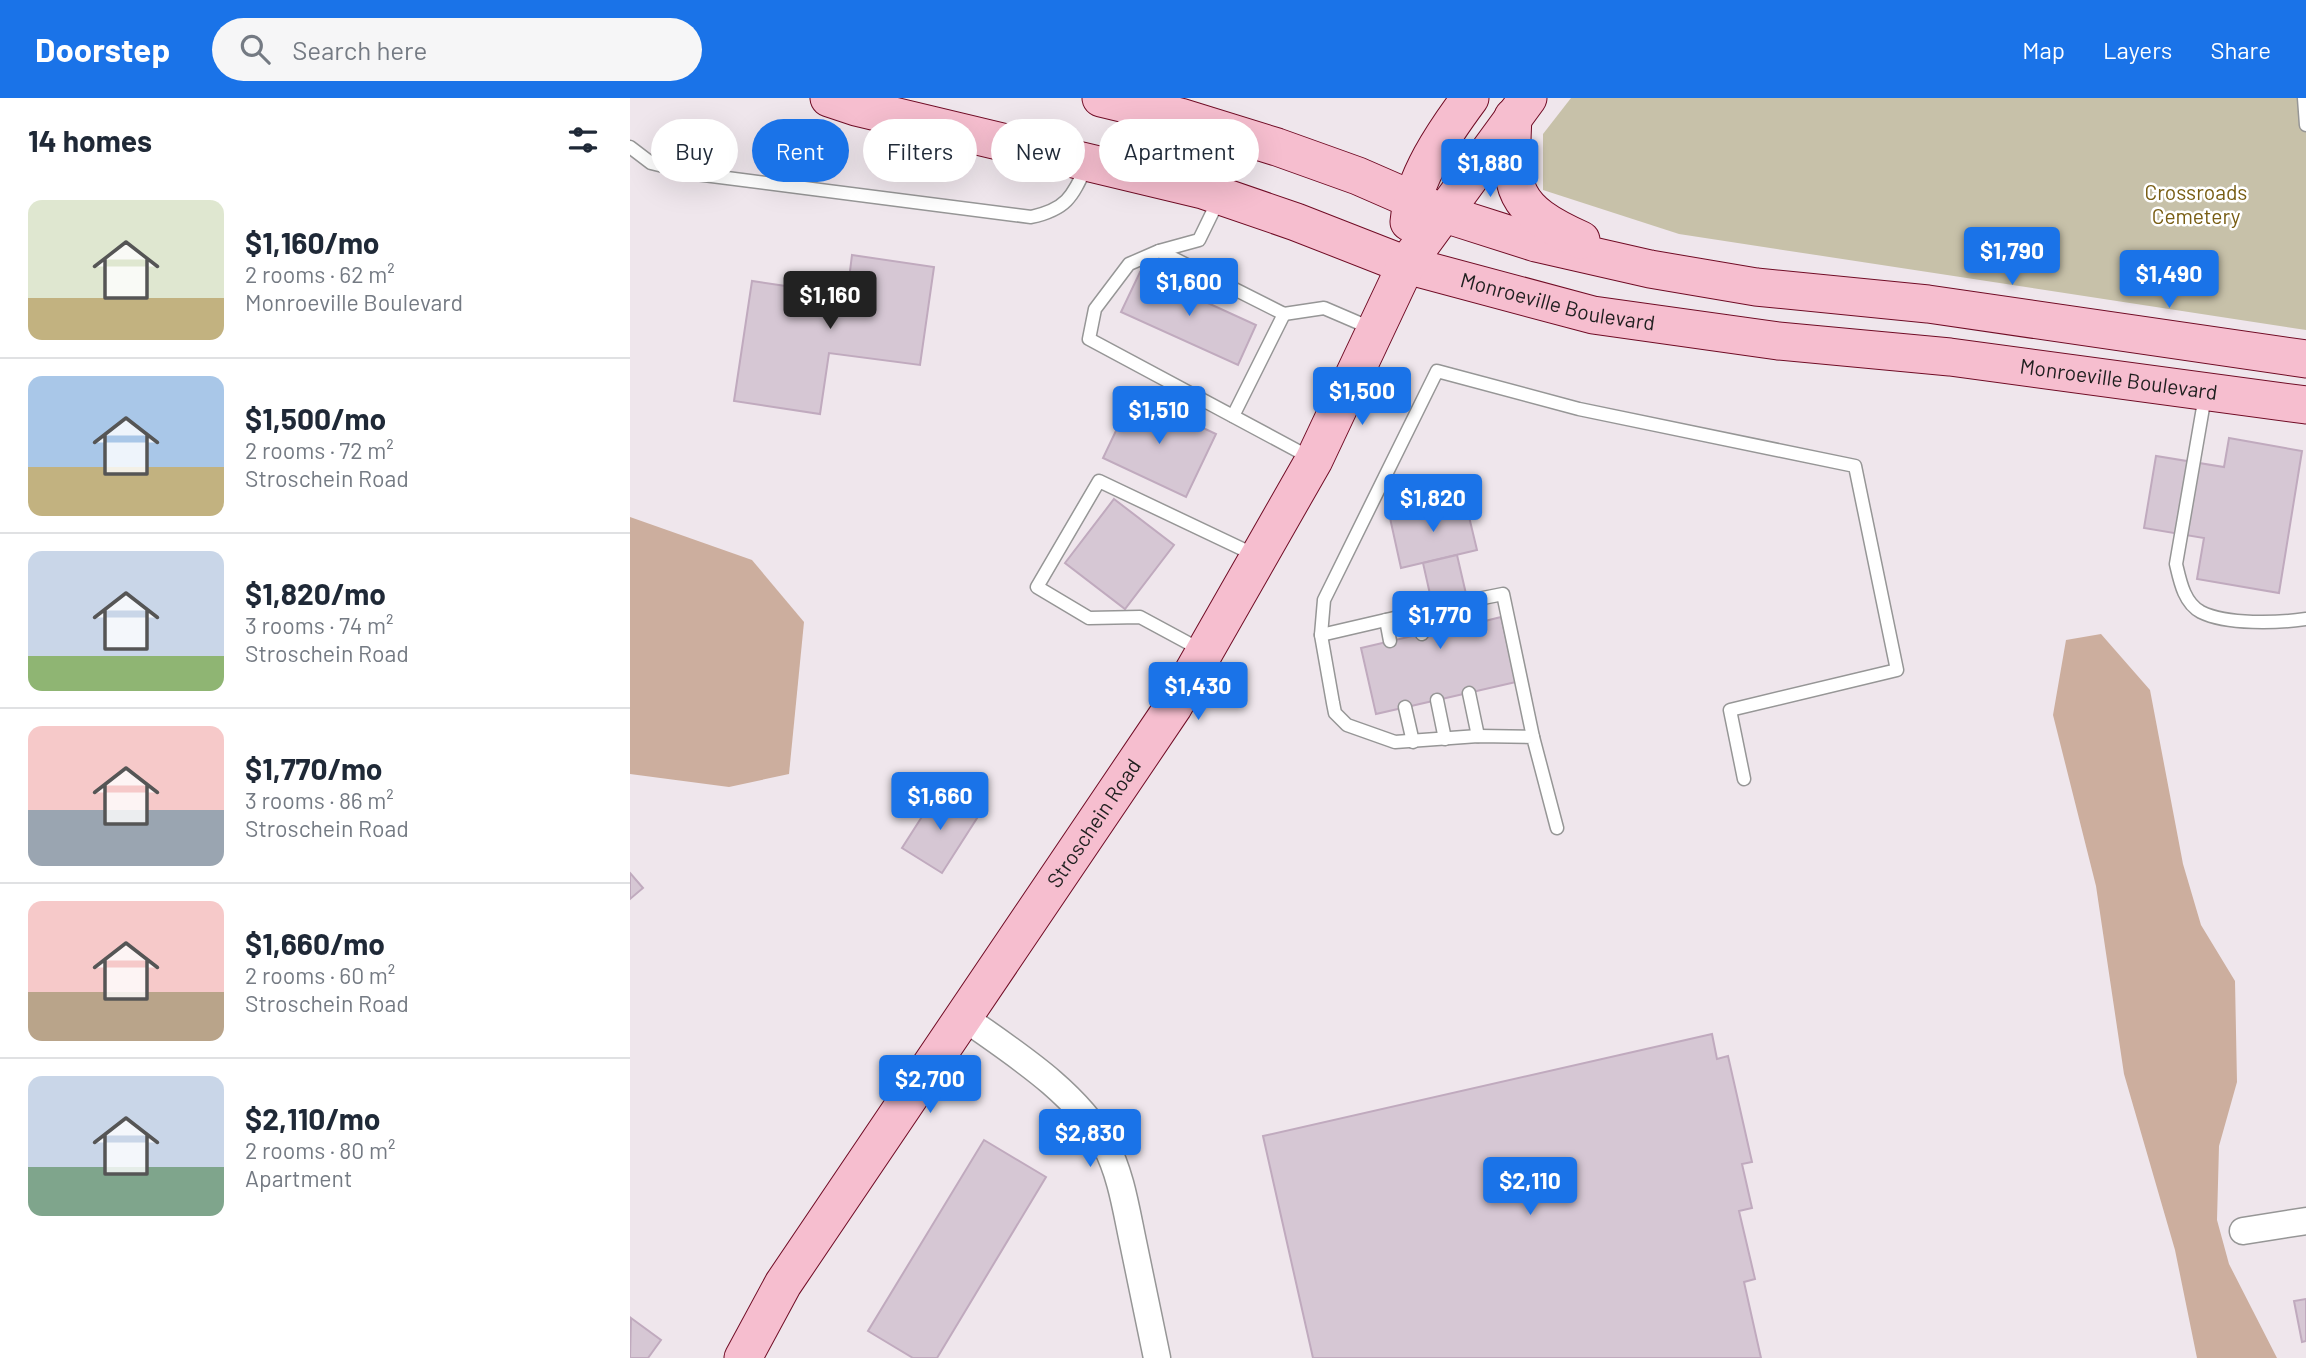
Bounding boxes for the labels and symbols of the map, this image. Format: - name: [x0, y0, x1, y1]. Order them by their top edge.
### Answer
- pin: $1,880: [1433, 140, 1547, 199]
- park label: Crossroads Cemetery: [2145, 179, 2247, 228]
- pin: $1,790: [1955, 228, 2069, 287]
- pin: $1,490: [2112, 250, 2226, 310]
- pin: $1,600: [1132, 258, 1246, 318]
- street label: Monroeville Boulevard: [1458, 266, 1657, 335]
- pin: $1,160: [773, 272, 887, 331]
- street label: Monroeville Boulevard: [2018, 353, 2219, 404]
- pin: $1,500: [1305, 368, 1419, 427]
- pin: $1,510: [1102, 386, 1216, 446]
- pin: $1,820: [1376, 474, 1490, 534]
- pin: $1,770: [1383, 592, 1497, 651]
- pin: $1,430: [1141, 662, 1255, 722]
- street label: Stroschein Road: [1041, 754, 1145, 892]
- pin: $1,660: [883, 772, 997, 832]
- pin: $2,700: [873, 1056, 987, 1115]
- pin: $2,830: [1033, 1110, 1147, 1169]
- pin: $2,110: [1473, 1158, 1587, 1217]

